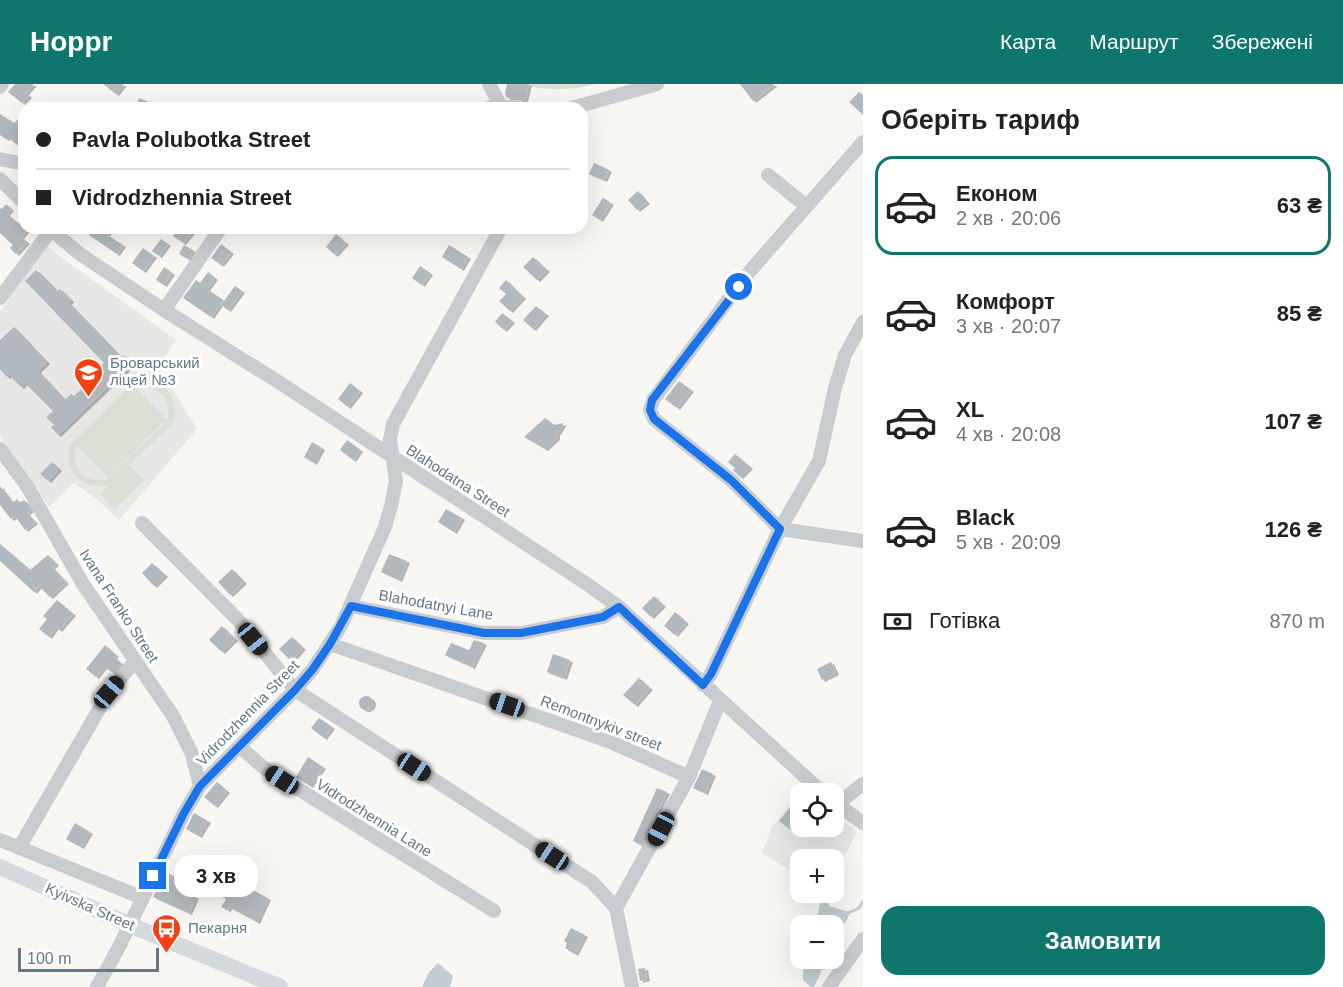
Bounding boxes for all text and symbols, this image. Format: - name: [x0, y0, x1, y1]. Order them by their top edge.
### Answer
- text: Hoppr: [30, 26, 112, 57]
- text: Карта: [1000, 30, 1056, 53]
- text: Маршрут: [1089, 30, 1179, 53]
- text: Збережені: [1212, 30, 1313, 53]
- text: Оберіть тариф: [881, 105, 1080, 135]
- text: Pavla Polubotka Street: [72, 127, 310, 152]
- icon: car: [884, 179, 938, 233]
- text: Економ: [956, 181, 1038, 206]
- text: Vidrodzhennia Street: [72, 185, 292, 210]
- text: 63 ₴: [1277, 193, 1322, 218]
- text: 2 хв · 20:06: [956, 207, 1061, 229]
- route start: [725, 273, 752, 300]
- icon: car: [884, 287, 938, 341]
- text: Комфорт: [956, 289, 1055, 314]
- text: 85 ₴: [1277, 301, 1322, 326]
- text: 3 хв · 20:07: [956, 315, 1061, 337]
- place label: Броварський ліцей №3: [110, 354, 200, 388]
- school or university icon: Броварський ліцей №3: [73, 356, 105, 398]
- icon: car: [884, 395, 938, 449]
- text: XL: [956, 397, 984, 422]
- text: 107 ₴: [1265, 409, 1322, 434]
- text: 4 хв · 20:08: [956, 423, 1061, 445]
- street label: Blahodatna Street: [403, 441, 514, 521]
- icon: car: [884, 503, 938, 557]
- text: Black: [956, 505, 1015, 530]
- text: 126 ₴: [1265, 517, 1322, 542]
- text: 5 хв · 20:09: [956, 531, 1061, 553]
- street label: Ivana Franko Street: [76, 546, 163, 666]
- street label: Blahodatnyi Lane: [378, 586, 495, 623]
- icon: cash: [881, 605, 914, 638]
- text: Готівка: [929, 608, 1000, 633]
- text: 870 m: [1269, 610, 1325, 632]
- car: [235, 619, 271, 659]
- street label: Vidrodzhennia Street: [193, 656, 303, 769]
- car: [91, 672, 127, 712]
- car: [487, 691, 527, 719]
- street label: Remontnykiv street: [538, 692, 665, 754]
- car: [394, 750, 434, 784]
- car: [262, 763, 302, 797]
- street label: Vidrodzhennia Lane: [313, 775, 435, 860]
- map controls: [790, 783, 844, 969]
- button: locate: [790, 783, 844, 837]
- car: [645, 809, 677, 849]
- car: [532, 839, 572, 873]
- button: +: [790, 849, 844, 903]
- callout: 3 хв: [174, 855, 258, 897]
- route end: [139, 862, 166, 889]
- text: 3 хв: [196, 865, 236, 887]
- street label: Kyivska Street: [43, 879, 138, 934]
- button: Замовити: [881, 906, 1325, 975]
- bus stop icon: Пекарня: [151, 912, 183, 954]
- button: −: [790, 915, 844, 969]
- place label: Пекарня: [188, 919, 247, 936]
- scale bar: [18, 945, 159, 972]
- text: 100 m: [27, 950, 71, 967]

